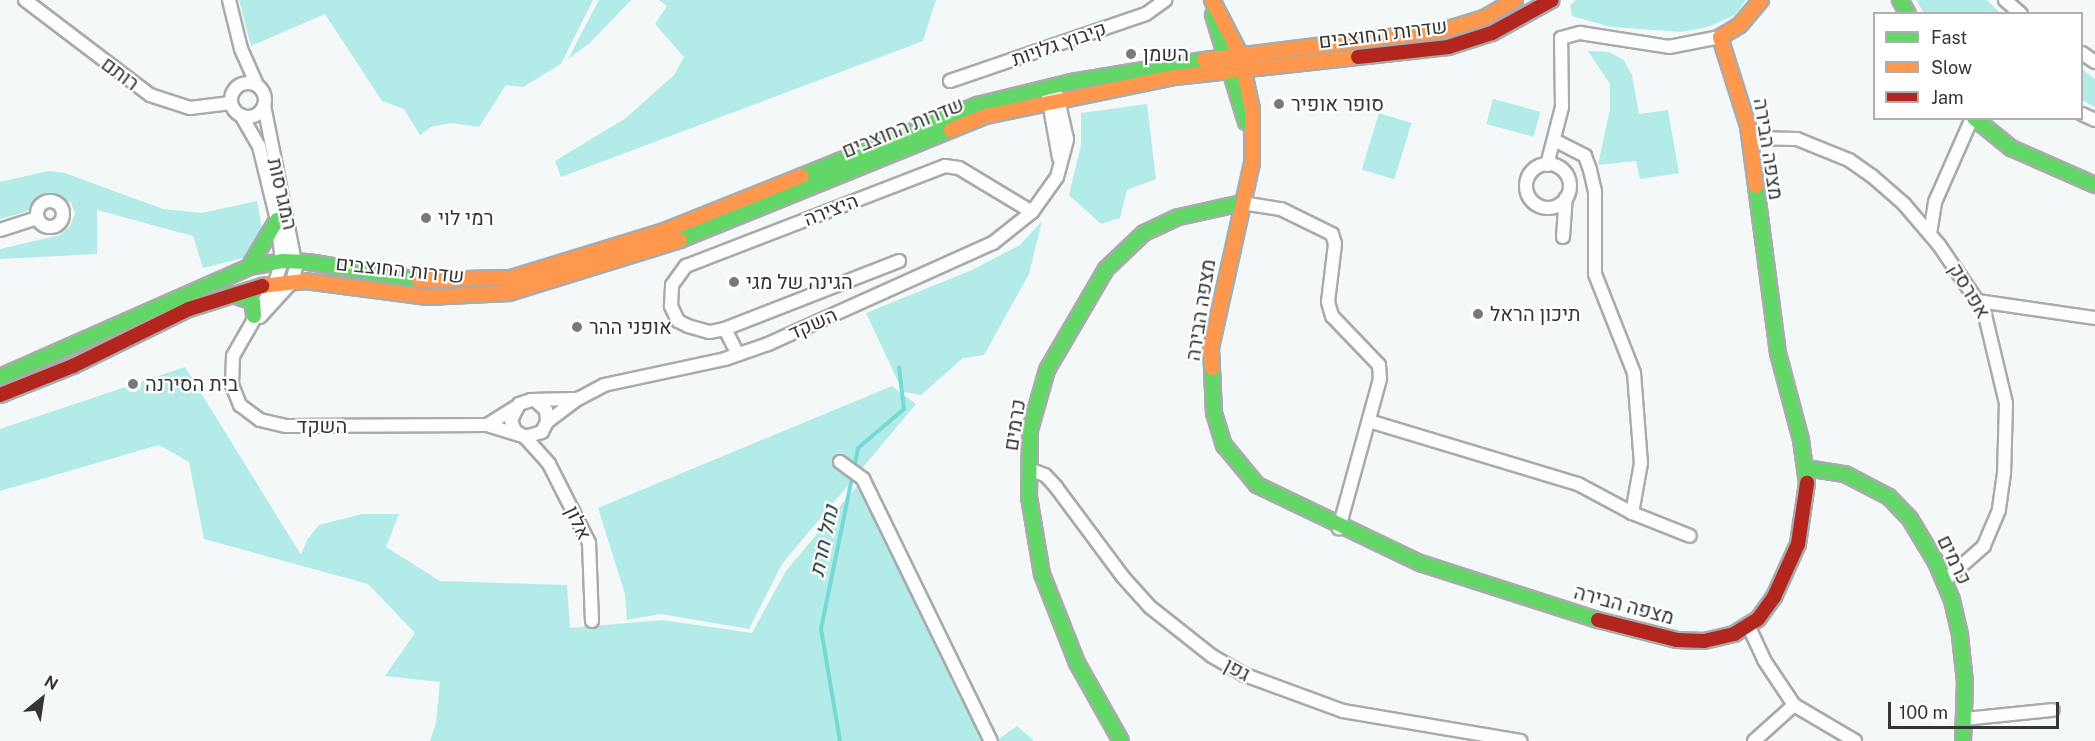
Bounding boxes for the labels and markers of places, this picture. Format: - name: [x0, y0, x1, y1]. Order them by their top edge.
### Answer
- place label: השמן: [1143, 42, 1189, 66]
- marker: השמן: [1124, 47, 1138, 61]
- place label: סופר אופיר: [1291, 92, 1384, 116]
- marker: סופר אופיר: [1272, 97, 1286, 111]
- place label: רמי לוי: [438, 206, 494, 230]
- marker: רמי לוי: [419, 211, 433, 225]
- place label: הגינה של מגי: [746, 270, 853, 294]
- marker: הגינה של מגי: [727, 275, 741, 289]
- place label: תיכון הראל: [1490, 302, 1580, 326]
- marker: תיכון הראל: [1471, 307, 1485, 321]
- place label: אופני ההר: [589, 315, 672, 339]
- marker: אופני ההר: [570, 320, 584, 334]
- place label: בית הסירנה: [145, 372, 238, 396]
- marker: בית הסירנה: [126, 377, 140, 391]

